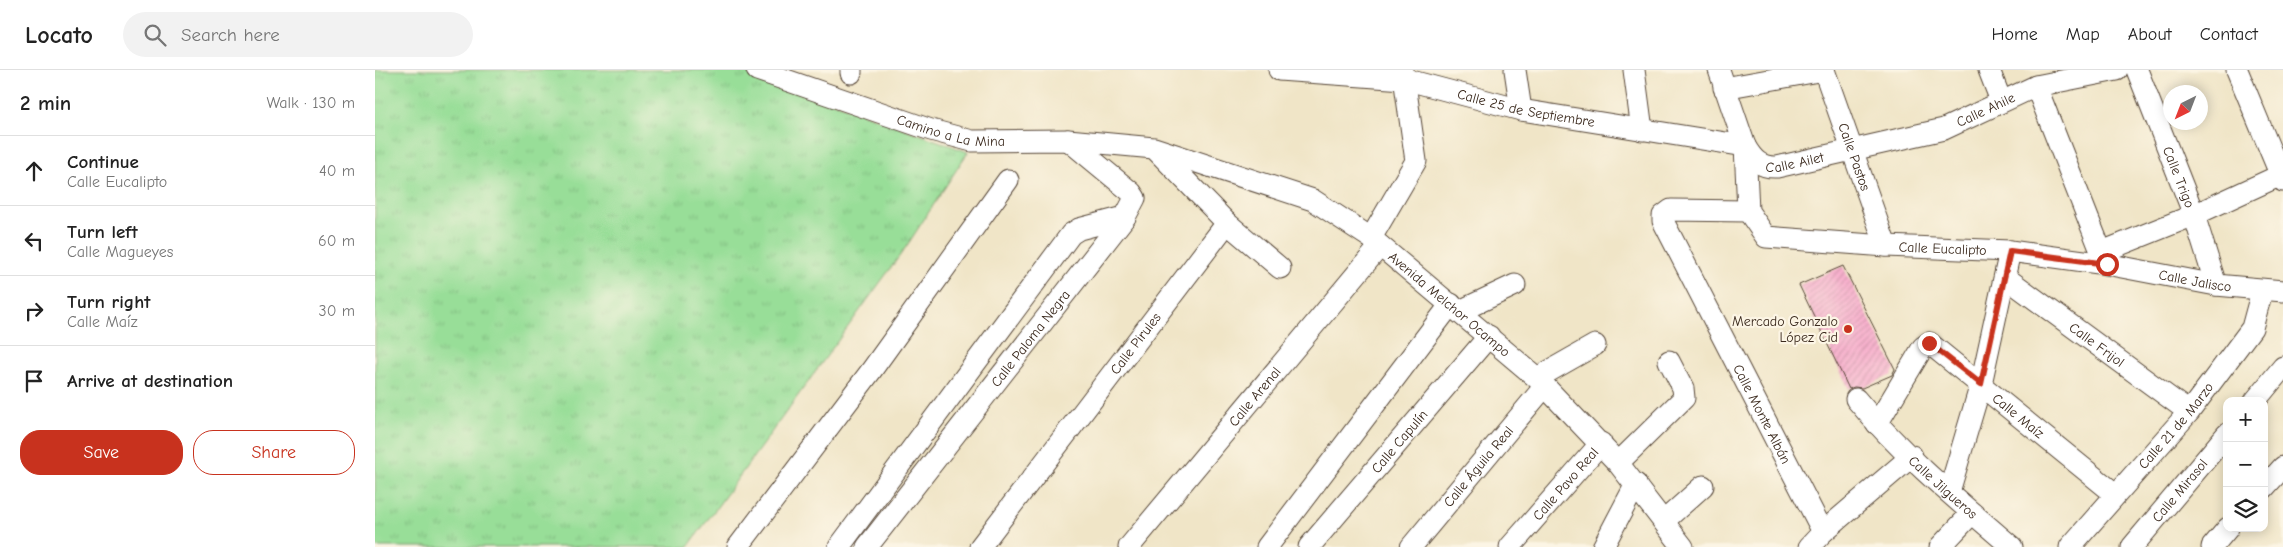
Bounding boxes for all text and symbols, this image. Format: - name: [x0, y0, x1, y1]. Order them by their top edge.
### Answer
- search box: [123, 12, 473, 57]
- text: Locato: [25, 21, 93, 49]
- icon: search: [141, 21, 169, 49]
- text: Search here: [181, 24, 280, 46]
- text: Home: [1991, 24, 2038, 45]
- text: Map: [2066, 24, 2100, 45]
- text: About: [2128, 24, 2172, 45]
- text: Contact: [2200, 24, 2258, 45]
- north arrow: [2163, 85, 2208, 130]
- street label: Calle 25 de Septiembre: [1455, 86, 1596, 131]
- street label: Calle Ahile: [1954, 89, 2018, 131]
- text: 2 min: [20, 91, 71, 115]
- text: Walk · 130 m: [266, 94, 355, 112]
- street label: Camino a La Mina: [894, 111, 1005, 150]
- street label: Calle Pastos: [1834, 121, 1874, 193]
- street label: Calle Trigo: [2159, 144, 2198, 210]
- street label: Calle Ailet: [1764, 148, 1827, 176]
- text: Continue: [67, 151, 139, 173]
- icon: ahead: [20, 157, 48, 185]
- text: 40 m: [319, 162, 355, 180]
- text: Calle Eucalipto: [67, 173, 167, 191]
- text: Turn left: [67, 221, 138, 243]
- icon: left: [20, 227, 48, 255]
- text: 60 m: [318, 232, 355, 250]
- street label: Calle Eucalipto: [1898, 239, 1987, 259]
- text: Calle Magueyes: [67, 243, 173, 261]
- street label: Avenida Melchor Ocampo: [1385, 248, 1513, 361]
- route start: [2096, 253, 2119, 276]
- street label: Calle Jalisco: [2157, 266, 2232, 295]
- street label: Calle Paloma Negra: [987, 287, 1074, 390]
- text: Turn right: [67, 291, 151, 313]
- icon: right: [20, 297, 48, 325]
- text: 30 m: [319, 302, 355, 320]
- street label: Calle Pirules: [1107, 309, 1165, 378]
- text: Calle Maíz: [67, 313, 138, 331]
- place label: Mercado Gonzalo López Cid: [1732, 313, 1838, 346]
- street label: Calle Frijol: [2066, 319, 2128, 371]
- marker: Mercado Gonzalo López Cid: [1842, 323, 1854, 335]
- route end: [1918, 332, 1941, 355]
- street label: Calle Monte Albán: [1729, 362, 1794, 467]
- street label: Calle Arenal: [1225, 364, 1285, 430]
- icon: arrive: [20, 367, 48, 395]
- text: Arrive at destination: [67, 370, 233, 392]
- street label: Calle 21 de Marzo: [2135, 379, 2217, 473]
- street label: Calle Maíz: [1989, 390, 2047, 442]
- map controls: [2223, 397, 2268, 532]
- button: +: [2223, 397, 2268, 442]
- street label: Calle Capulín: [1368, 406, 1431, 477]
- street label: Calle Águila Real: [1440, 423, 1517, 511]
- button: Save: [20, 430, 183, 475]
- button: Share: [193, 430, 355, 475]
- button: −: [2223, 442, 2268, 487]
- street label: Calle Pavo Real: [1529, 444, 1602, 524]
- street label: Calle Jilgueros: [1905, 452, 1981, 523]
- street label: Calle Mirasol: [2149, 456, 2211, 526]
- button: layers: [2223, 487, 2268, 532]

